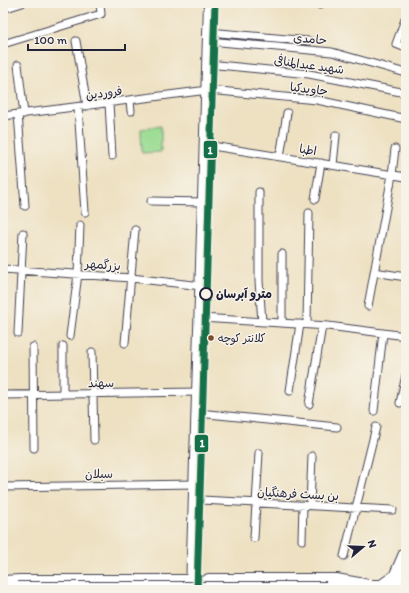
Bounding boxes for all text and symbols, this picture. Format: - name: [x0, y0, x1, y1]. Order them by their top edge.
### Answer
- scale bar: [28, 26, 125, 52]
- street label: حامدی: [293, 31, 327, 47]
- text: 100 m: [34, 33, 67, 47]
- street label: شهید عبدالمنافی: [273, 52, 345, 78]
- street label: جاویدکیا: [289, 80, 329, 99]
- street label: فروردین: [85, 84, 123, 103]
- line badge: 1: [203, 140, 218, 159]
- street label: اطبا: [298, 142, 318, 159]
- text: 1: [207, 144, 213, 157]
- street label: بزرگمهر: [84, 257, 121, 274]
- marker: مترو آبرسان: [199, 287, 213, 301]
- place label: مترو آبرسان: [216, 287, 272, 301]
- place label: کلانتر کوچه: [218, 332, 266, 346]
- marker: کلانتر کوچه: [206, 333, 216, 343]
- street label: سهند: [88, 376, 114, 390]
- line badge: 1: [194, 434, 209, 453]
- text: 1: [199, 437, 205, 450]
- street label: سبلان: [85, 467, 113, 482]
- street label: بن بست فرهنگیان: [257, 485, 339, 504]
- north arrow: [343, 527, 383, 567]
- text: N: [365, 538, 379, 550]

